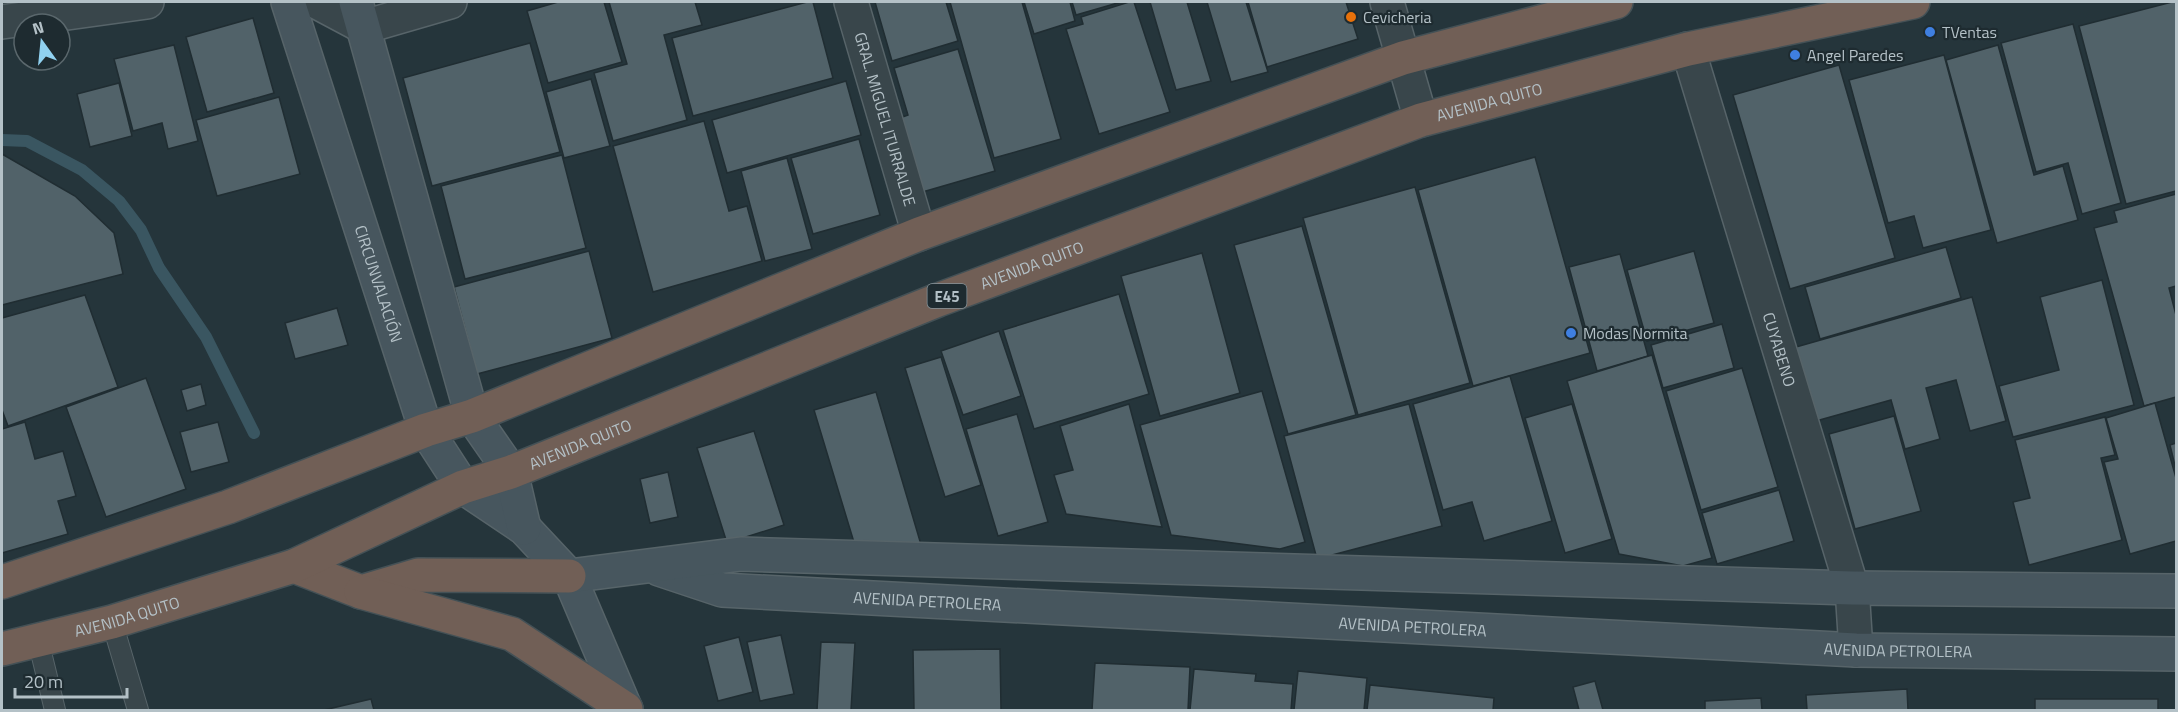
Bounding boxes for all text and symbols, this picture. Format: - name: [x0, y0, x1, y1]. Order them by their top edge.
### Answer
- place label: Cevicheria: [1363, 5, 1431, 29]
- marker: Cevicheria: [1344, 10, 1358, 24]
- north arrow: [12, 12, 72, 72]
- text: N: [30, 14, 47, 41]
- place label: TVentas: [1942, 20, 1997, 44]
- marker: TVentas: [1923, 25, 1937, 39]
- street label: GRAL. MIGUEL ITURRALDE: [848, 29, 922, 209]
- place label: Angel Paredes: [1807, 43, 1904, 67]
- marker: Angel Paredes: [1788, 48, 1802, 62]
- street label: AVENIDA QUITO: [1434, 76, 1545, 127]
- street label: CIRCUNVALACIÓN: [349, 222, 409, 345]
- street label: AVENIDA QUITO: [977, 235, 1087, 295]
- road number: E45: [928, 284, 966, 308]
- street label: CUYABENO: [1757, 309, 1802, 390]
- place label: Modas Normita: [1583, 321, 1687, 345]
- marker: Modas Normita: [1564, 326, 1578, 340]
- street label: AVENIDA QUITO: [525, 413, 635, 476]
- street label: AVENIDA PETROLERA: [853, 585, 1002, 617]
- street label: AVENIDA QUITO: [72, 590, 183, 643]
- street label: AVENIDA PETROLERA: [1338, 611, 1488, 642]
- street label: AVENIDA PETROLERA: [1823, 636, 1973, 663]
- scale bar: [15, 661, 128, 699]
- text: 20 m: [24, 668, 63, 695]

